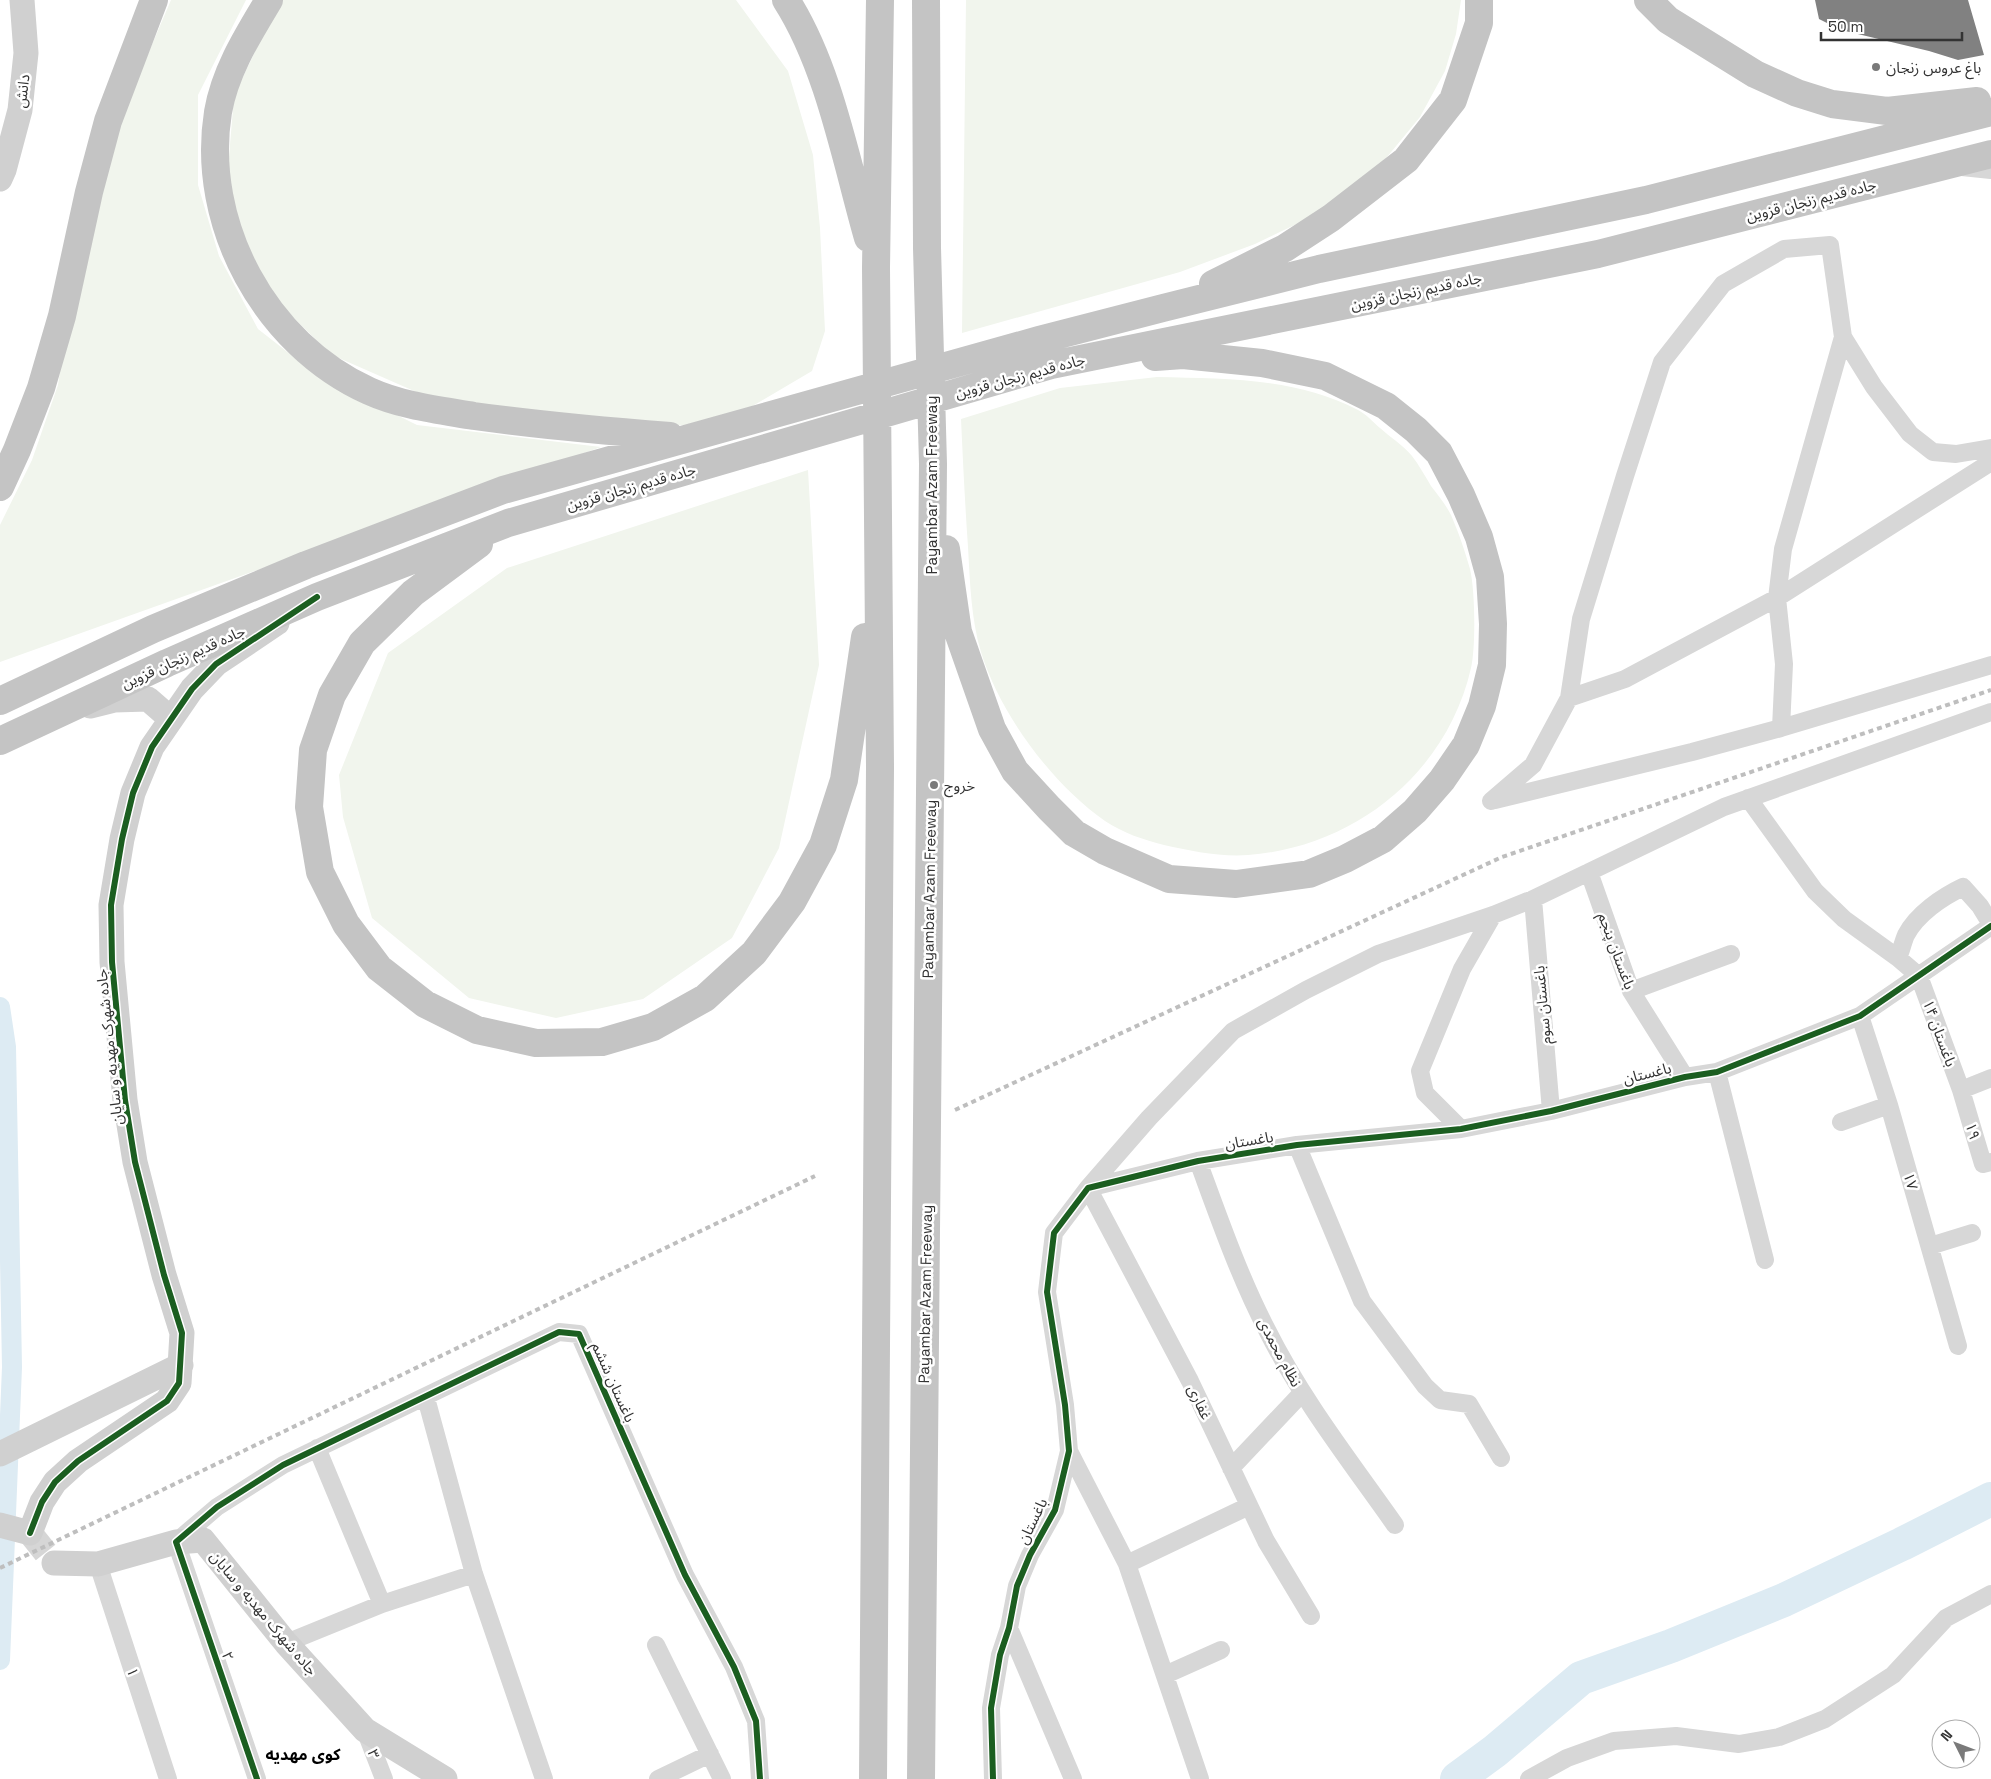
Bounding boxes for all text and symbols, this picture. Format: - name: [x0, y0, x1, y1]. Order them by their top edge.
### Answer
- scale bar: [1821, 10, 1962, 42]
- text: 50 m: [1828, 17, 1863, 36]
- place label: باغ عروس زنجان: [1886, 58, 1981, 80]
- marker: باغ عروس زنجان: [1870, 61, 1882, 73]
- street label: دانش: [11, 73, 33, 109]
- street label: جاده قدیم زنجان قزوین: [1744, 175, 1879, 227]
- street label: جاده قدیم زنجان قزوین: [1349, 268, 1484, 316]
- street label: جاده قدیم زنجان قزوین: [953, 349, 1088, 404]
- street label: Payambar Azam Freeway: [922, 396, 941, 574]
- street label: جاده قدیم زنجان قزوین: [564, 459, 699, 516]
- street label: جاده قدیم زنجان قزوین: [118, 621, 249, 695]
- place label: خروج: [944, 776, 975, 798]
- marker: خروج: [928, 779, 940, 791]
- street label: Payambar Azam Freeway: [918, 799, 940, 979]
- street label: باغستان پنجم: [1592, 910, 1640, 993]
- street label: باغستان سوم: [1529, 965, 1557, 1045]
- street label: جاده شهرک مهدیه و سایان: [91, 968, 127, 1126]
- street label: باغستان ۱۴: [1919, 997, 1961, 1069]
- street label: باغستان: [1621, 1058, 1673, 1088]
- street label: ۱۹: [1961, 1120, 1985, 1142]
- street label: باغستان: [1223, 1127, 1275, 1153]
- street label: ۱۷: [1900, 1170, 1923, 1192]
- street label: Payambar Azam Freeway: [914, 1204, 936, 1384]
- street label: نظام محمدی: [1252, 1314, 1306, 1391]
- street label: باغستان ششم: [586, 1339, 640, 1426]
- street label: غفاری: [1184, 1382, 1216, 1423]
- street label: باغستان: [1013, 1495, 1051, 1547]
- street label: جاده شهرک مهدیه و سایان: [206, 1547, 322, 1679]
- street label: ۲: [218, 1649, 238, 1663]
- street label: ۱: [123, 1665, 143, 1679]
- north arrow: [1931, 1719, 1981, 1769]
- text: N: [1937, 1726, 1956, 1745]
- district label: کوی مهدیه: [265, 1744, 341, 1765]
- street label: ۳: [364, 1747, 385, 1762]

